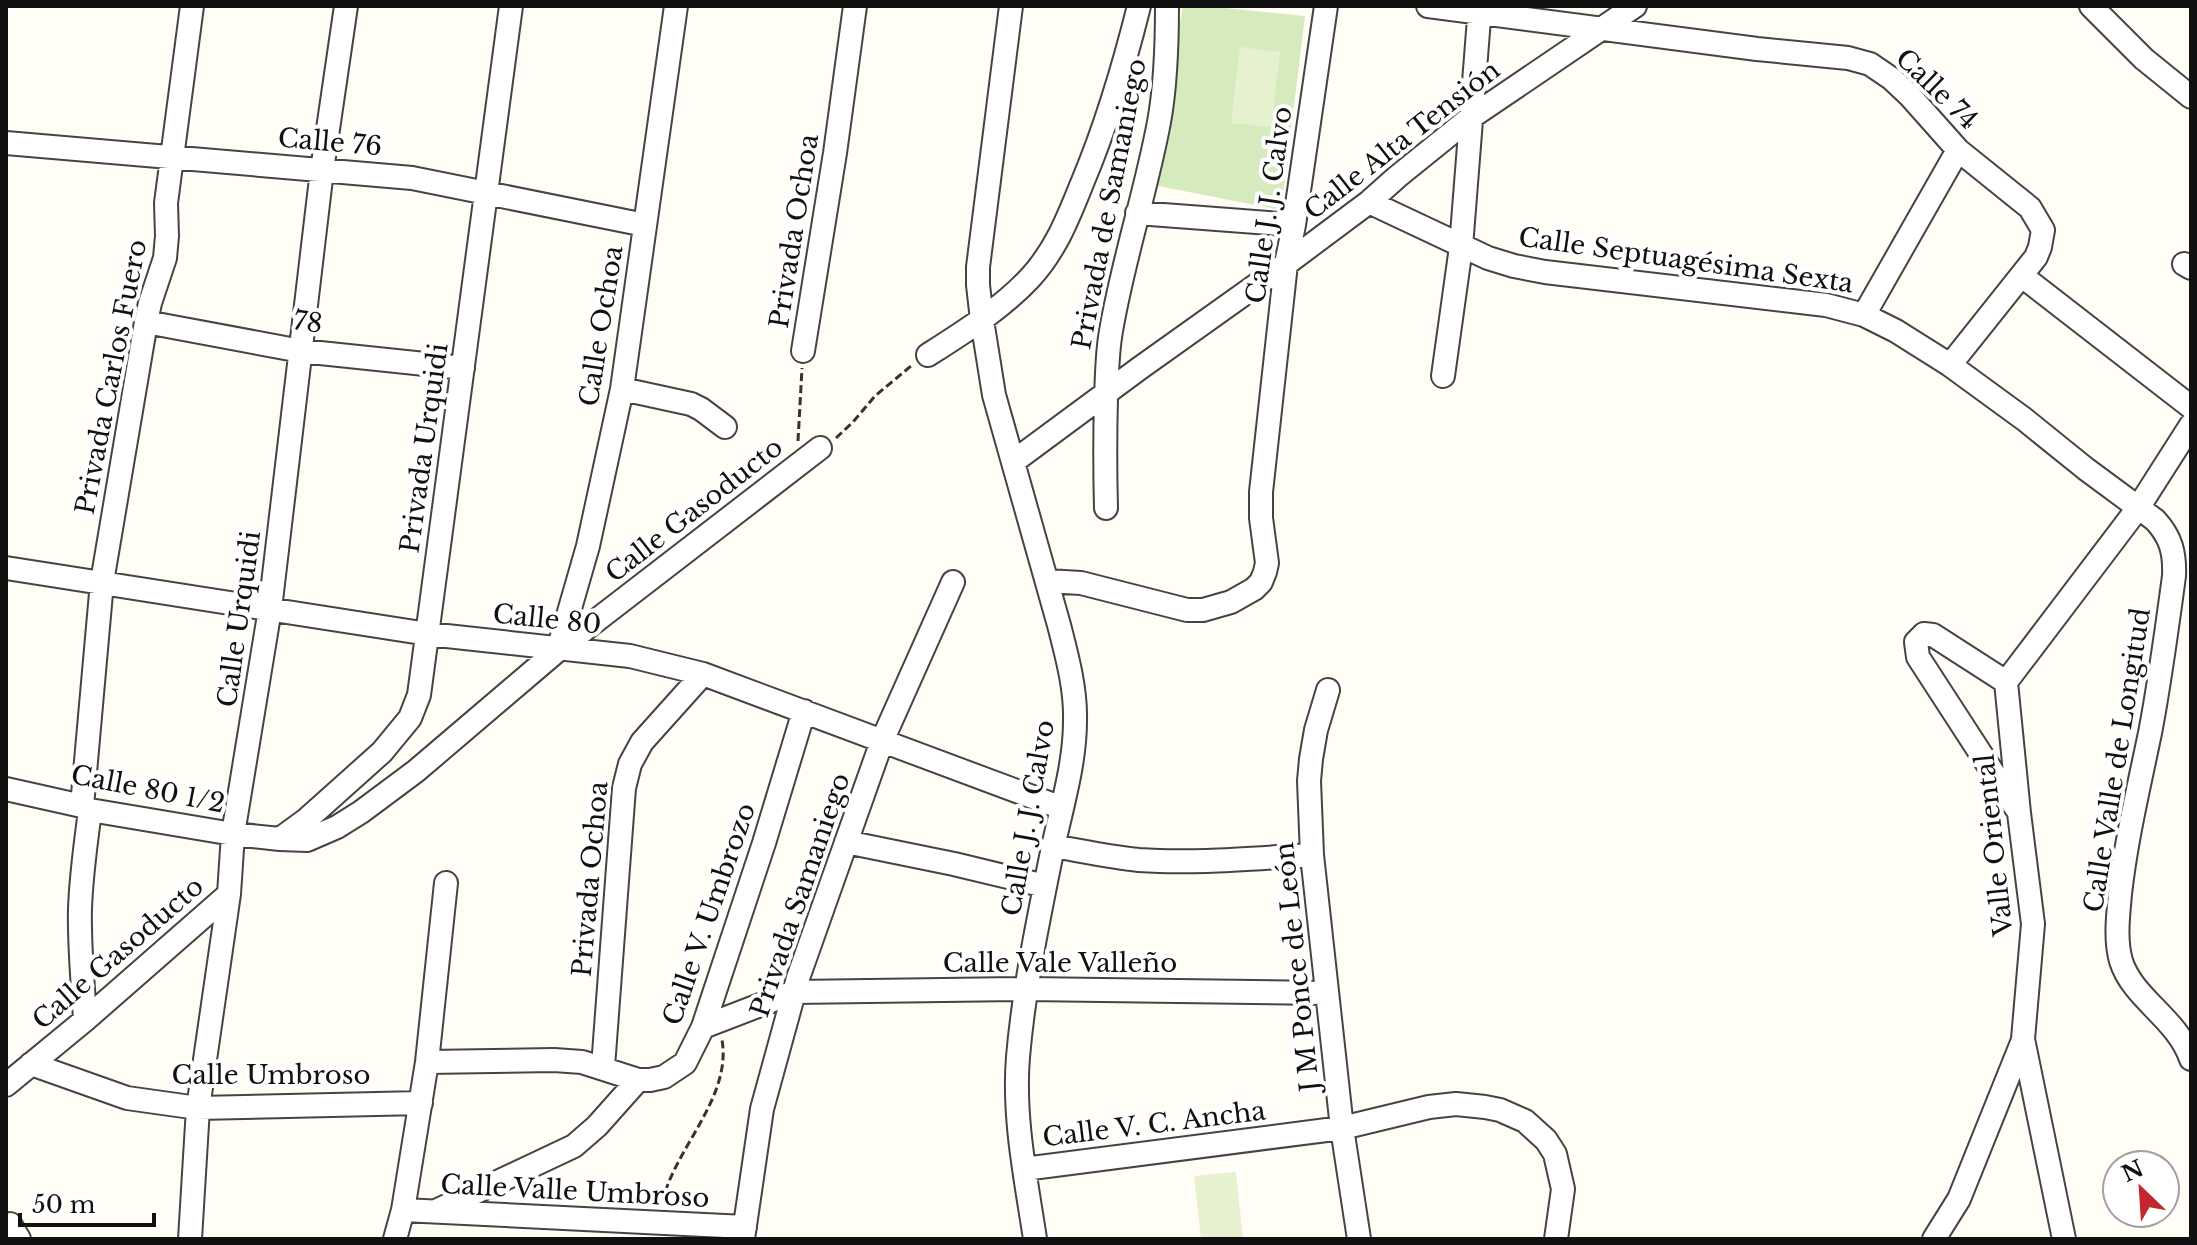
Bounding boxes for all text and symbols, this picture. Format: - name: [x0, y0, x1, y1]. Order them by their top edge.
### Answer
- street label: Calle 74: [1889, 42, 1985, 136]
- street label: Calle Alta Tensión: [1298, 54, 1506, 226]
- street label: Privada de Samaniego: [1065, 56, 1153, 352]
- street label: Calle J. J. Calvo: [1239, 104, 1299, 306]
- street label: Calle 76: [277, 122, 383, 162]
- street label: Privada Ochoa: [763, 131, 825, 330]
- street label: Calle Septuagésima Sexta: [1517, 221, 1856, 299]
- street label: Privada Carlos Fuero: [69, 237, 153, 517]
- street label: Calle Ochoa: [572, 243, 630, 409]
- street label: 78: [292, 304, 324, 340]
- street label: Privada Urquidi: [393, 341, 455, 555]
- street label: Calle Gasoducto: [599, 431, 789, 589]
- street label: Calle Urquidi: [211, 529, 267, 709]
- street label: Calle 80: [491, 597, 603, 641]
- street label: Calle Valle de Longitud: [2077, 605, 2157, 915]
- street label: Calle J. J. Calvo: [995, 717, 1061, 919]
- street label: Valle Oriental: [1969, 752, 2020, 939]
- street label: Calle 80 1/2: [68, 758, 228, 820]
- street label: Privada Samaniego: [743, 769, 857, 1021]
- street label: Privada Ochoa: [566, 779, 615, 978]
- street label: Calle V. Umbrozo: [656, 799, 762, 1029]
- street label: J M Ponce de León: [1268, 841, 1326, 1096]
- street label: Calle Gasoducto: [26, 870, 210, 1036]
- street label: Calle Vale Valleño: [943, 947, 1177, 979]
- street label: Calle Umbroso: [172, 1059, 370, 1091]
- street label: Calle V. C. Ancha: [1041, 1094, 1268, 1154]
- north arrow: [2101, 1149, 2181, 1229]
- text: N: [2118, 1155, 2148, 1188]
- street label: Calle Valle Umbroso: [440, 1168, 710, 1214]
- scale bar: [20, 1177, 154, 1227]
- text: 50 m: [32, 1190, 96, 1219]

